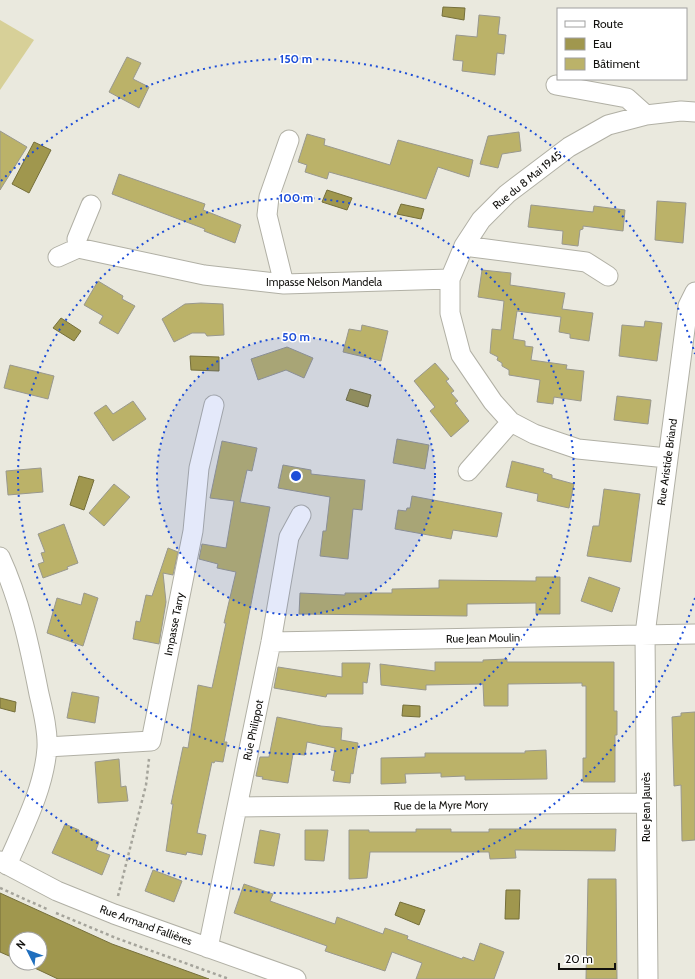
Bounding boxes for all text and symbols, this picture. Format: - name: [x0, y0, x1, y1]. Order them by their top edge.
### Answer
- legend: [557, 8, 687, 80]
- text: Route: [593, 16, 623, 31]
- text: Eau: [593, 36, 612, 51]
- text: 150 m: [280, 51, 312, 66]
- text: Bâtiment: [593, 56, 640, 71]
- street label: Rue du 8 Mai 1945: [490, 148, 564, 212]
- text: 100 m: [279, 190, 313, 205]
- street label: Impasse Nelson Mandela: [266, 275, 383, 289]
- text: 50 m: [282, 329, 310, 344]
- street label: Rue Aristide Briand: [654, 418, 680, 506]
- centre of rings: [289, 469, 303, 483]
- street label: Impasse Tarry: [161, 591, 187, 657]
- street label: Rue Jean Moulin: [446, 630, 520, 646]
- street label: Rue Philippot: [240, 698, 266, 762]
- street label: Rue Jean Jaurès: [639, 772, 653, 842]
- street label: Rue de la Myre Mory: [394, 797, 489, 813]
- street label: Rue Armand Fallières: [98, 902, 195, 948]
- north arrow: [8, 931, 48, 971]
- text: N: [13, 937, 28, 952]
- scale bar: [559, 945, 615, 971]
- text: 20 m: [565, 951, 593, 966]

